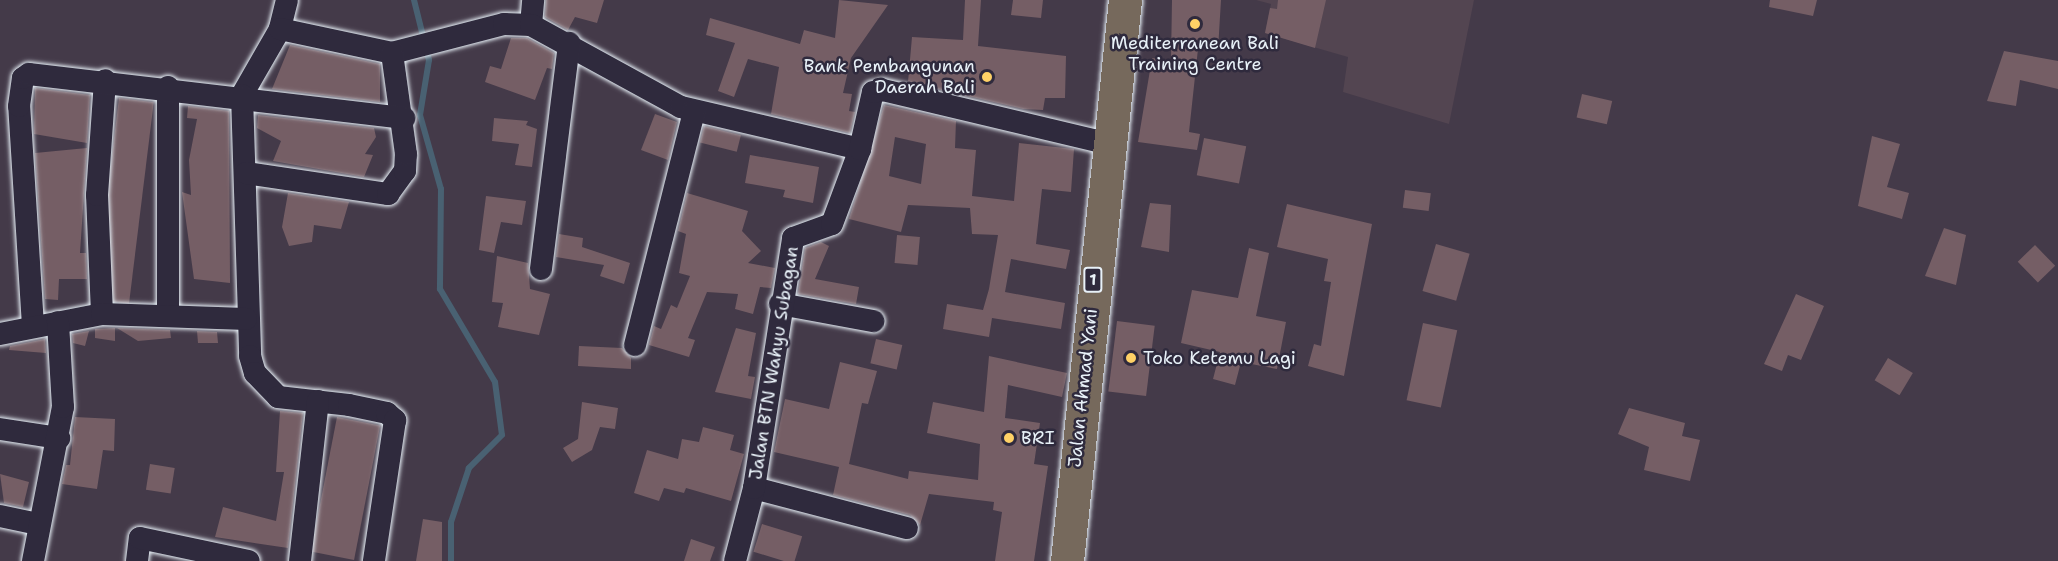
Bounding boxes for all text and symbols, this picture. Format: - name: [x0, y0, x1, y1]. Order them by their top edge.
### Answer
- marker: Mediterranean Bali Training Centre: [1188, 17, 1202, 31]
- place label: Mediterranean Bali Training Centre: [1111, 33, 1279, 76]
- place label: Bank Pembangunan Daerah Bali: [804, 56, 975, 98]
- marker: Bank Pembangunan Daerah Bali: [980, 70, 994, 84]
- street label: Jalan BTN Wahyu Subagan: [745, 245, 803, 481]
- road number: 1: [1082, 267, 1104, 293]
- street label: Jalan Ahmad Yani: [1064, 308, 1102, 468]
- place label: Toko Ketemu Lagi: [1143, 347, 1296, 369]
- marker: Toko Ketemu Lagi: [1124, 351, 1138, 365]
- place label: BRI: [1021, 427, 1055, 449]
- marker: BRI: [1002, 431, 1016, 445]

